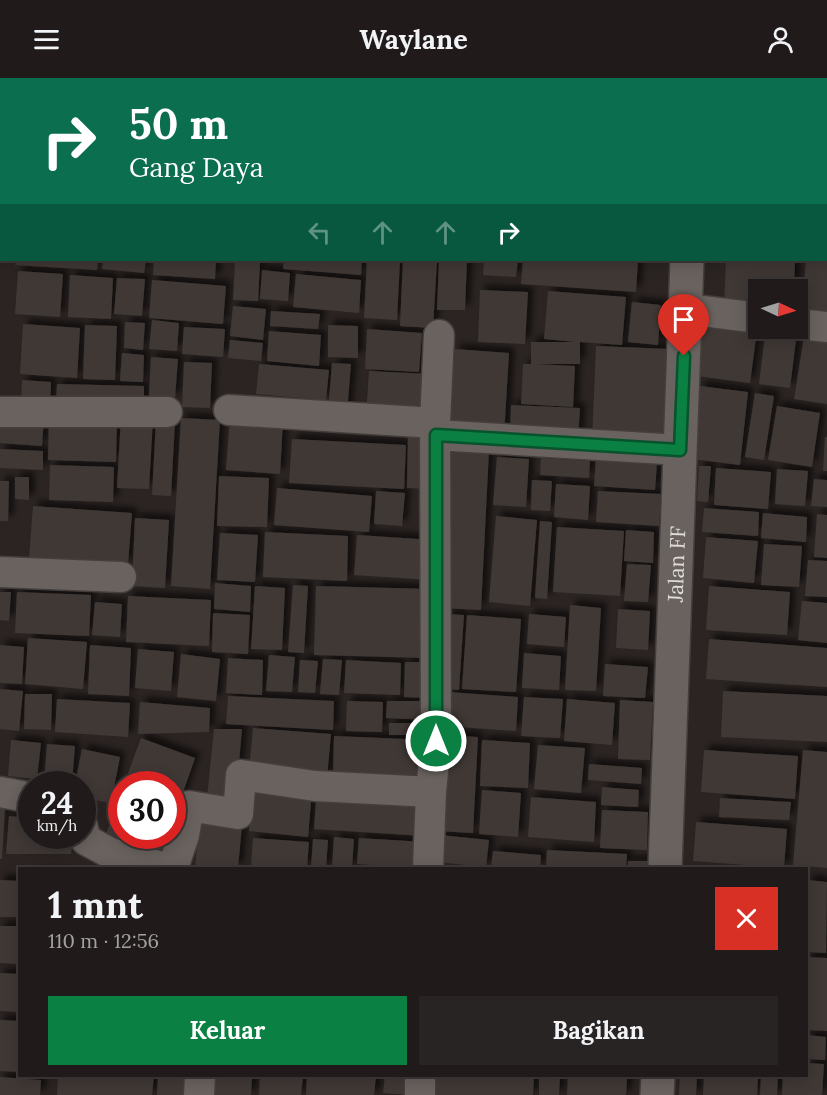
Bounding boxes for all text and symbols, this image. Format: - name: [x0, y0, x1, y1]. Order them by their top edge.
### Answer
- text: Waylane: [359, 22, 468, 56]
- icon: menu: [30, 23, 63, 56]
- icon: person: [764, 23, 797, 56]
- text: 50 m: [129, 97, 228, 151]
- icon: right: [30, 102, 108, 180]
- text: Gang Daya: [129, 150, 264, 184]
- icon: left: [303, 216, 336, 249]
- icon: ahead: [366, 216, 399, 249]
- icon: ahead: [429, 216, 462, 249]
- icon: right: [492, 216, 525, 249]
- north arrow: [748, 279, 808, 339]
- map controls: [748, 279, 808, 339]
- pin: [658, 294, 709, 356]
- icon: arrive: [667, 303, 700, 336]
- street label: Jalan FF: [661, 526, 691, 604]
- position arrow: [404, 709, 468, 773]
- speed limit sign: 30: [108, 771, 186, 849]
- text: 24: [41, 784, 73, 822]
- text: km/h: [37, 816, 77, 835]
- text: 1 mnt: [48, 882, 143, 928]
- button: close: [715, 887, 778, 950]
- text: 110 m · 12:56: [48, 928, 159, 953]
- button: Keluar: [48, 996, 407, 1065]
- button: Bagikan: [419, 996, 778, 1065]

